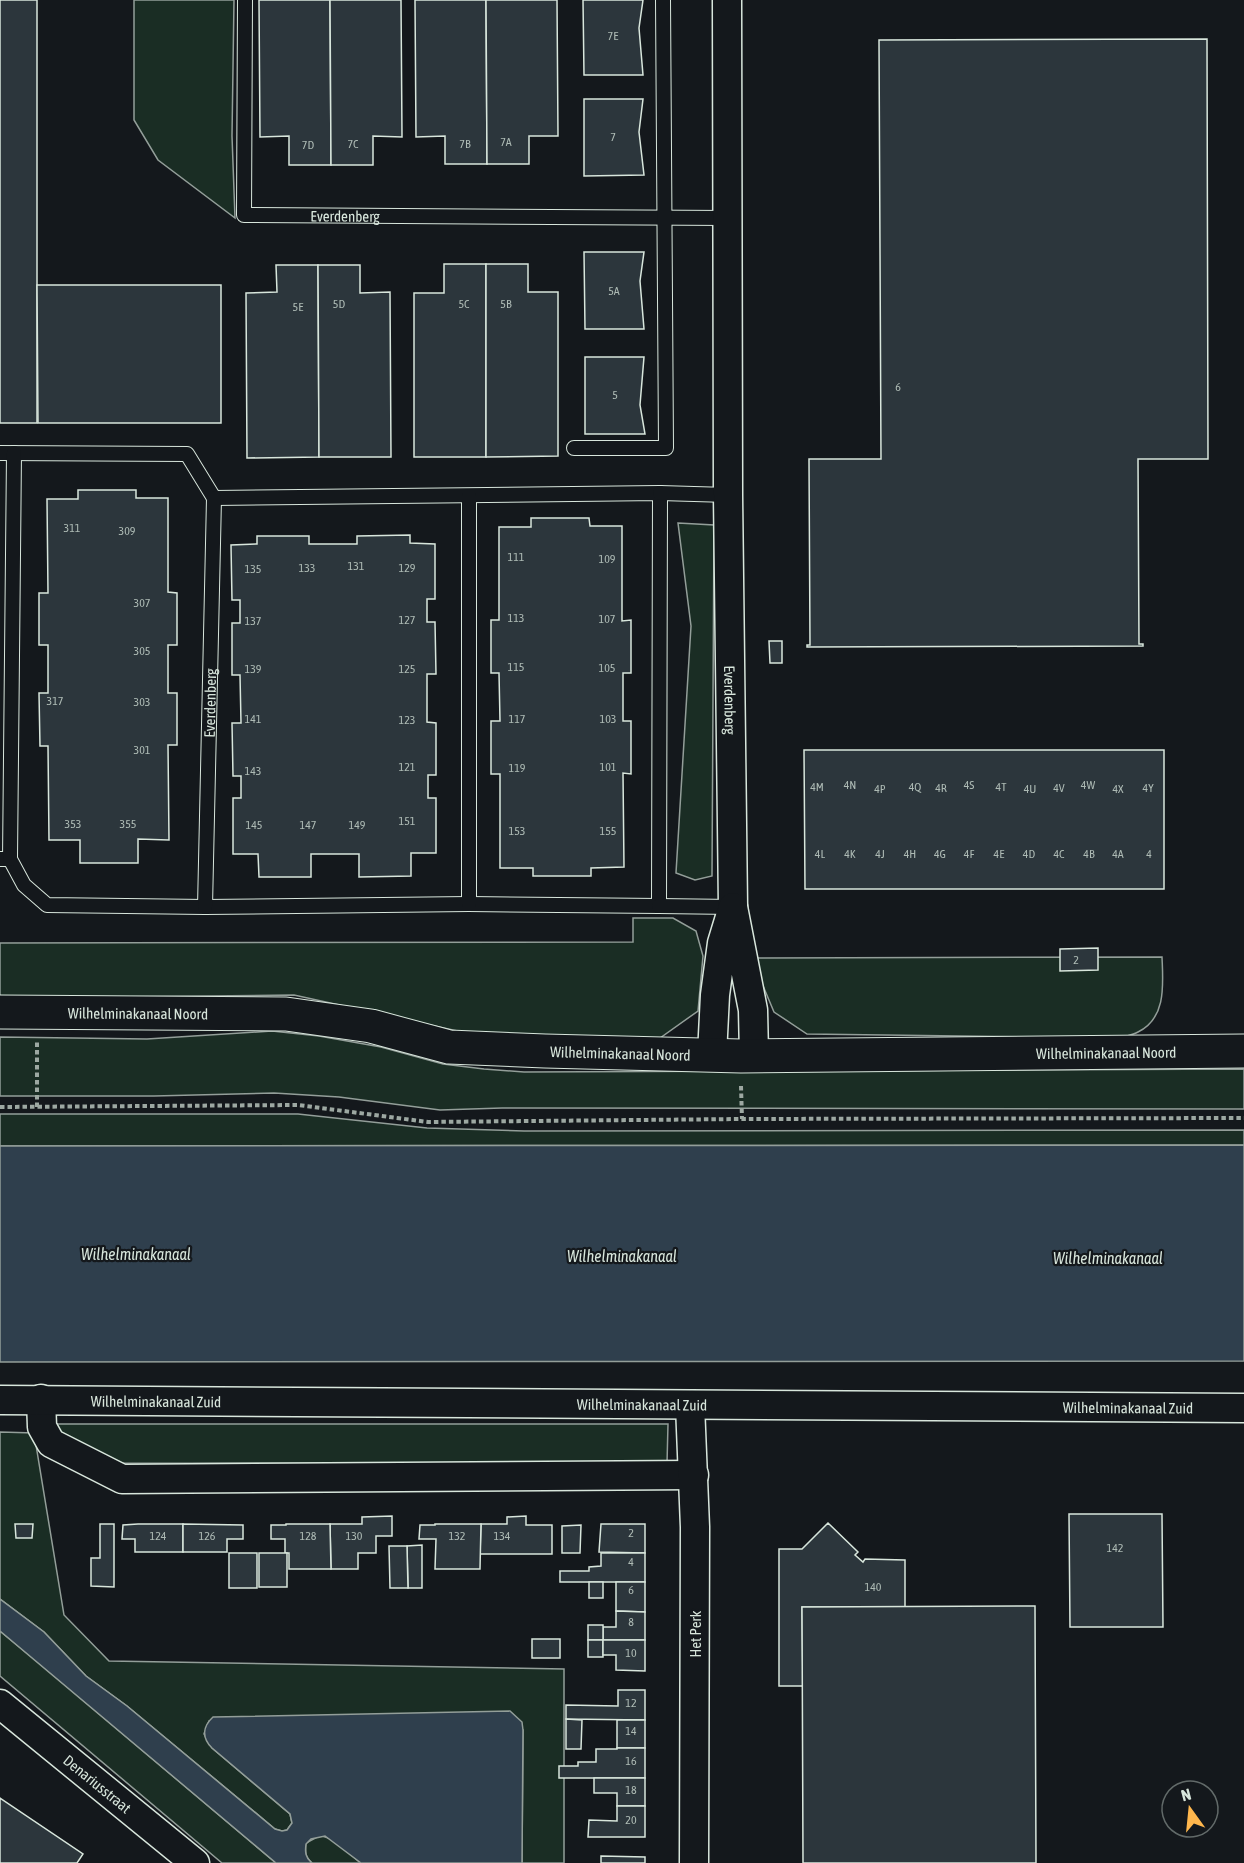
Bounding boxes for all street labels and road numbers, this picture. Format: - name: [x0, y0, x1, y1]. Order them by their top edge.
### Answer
- street label: Everdenberg: [310, 207, 380, 224]
- street label: Everdenberg: [722, 665, 739, 735]
- street label: Everdenberg: [200, 668, 219, 738]
- street label: Wilhelminakanaal Noord: [68, 1004, 208, 1022]
- street label: Wilhelminakanaal Noord: [550, 1043, 691, 1063]
- street label: Wilhelminakanaal Noord: [1036, 1043, 1176, 1062]
- street label: Wilhelminakanaal Zuid: [91, 1392, 221, 1410]
- street label: Wilhelminakanaal Zuid: [577, 1395, 707, 1413]
- street label: Wilhelminakanaal Zuid: [1063, 1398, 1193, 1416]
- street label: Het Perk: [687, 1610, 704, 1657]
- street label: Denariusstraat: [61, 1751, 135, 1816]

